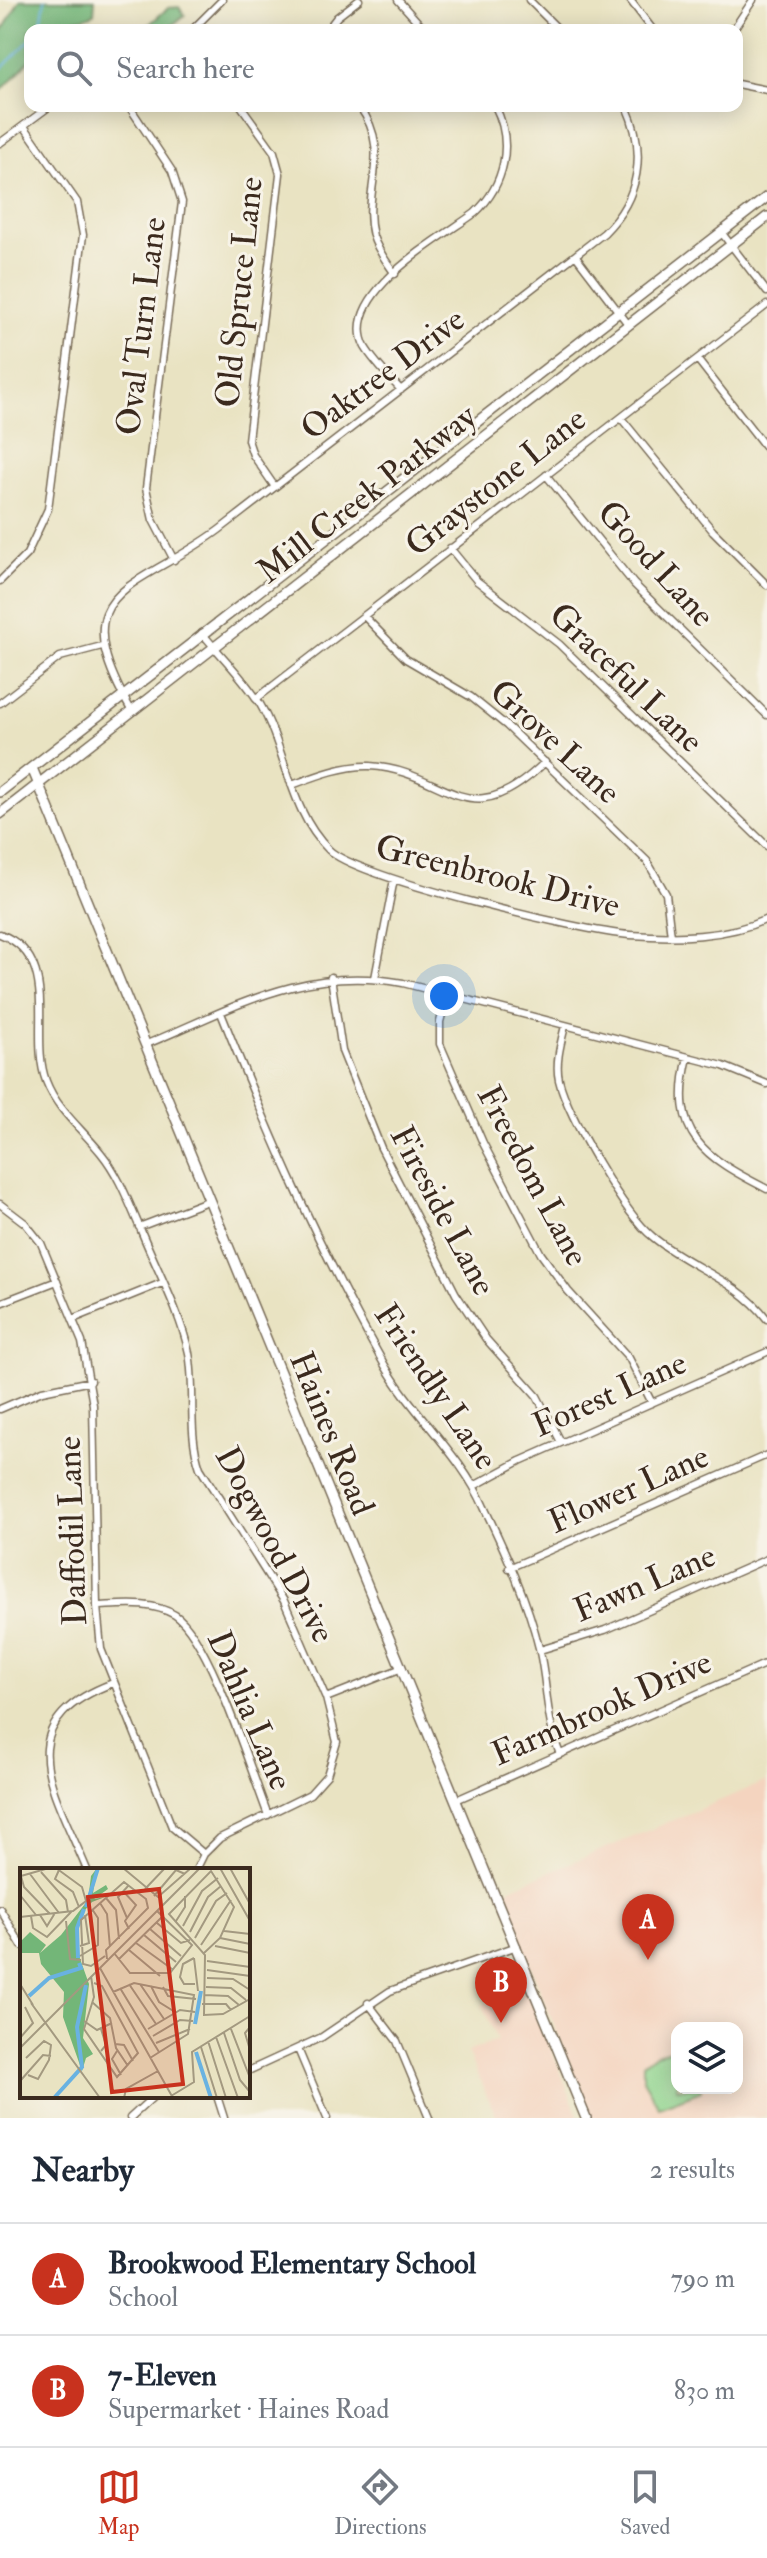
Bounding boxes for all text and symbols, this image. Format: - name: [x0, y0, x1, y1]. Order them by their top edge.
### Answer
- search box: [24, 24, 743, 112]
- icon: search: [52, 46, 96, 90]
- text: Search here: [116, 50, 255, 87]
- street label: Old Spruce Lane: [206, 175, 273, 410]
- street label: Oval Turn Lane: [107, 215, 176, 438]
- street label: Oaktree Drive: [292, 298, 474, 450]
- street label: Mill Creek Parkway: [249, 395, 486, 593]
- street label: Graystone Lane: [397, 398, 595, 566]
- street label: Good Lane: [588, 492, 724, 636]
- street label: Graceful Lane: [540, 594, 712, 762]
- street label: Grove Lane: [481, 671, 629, 814]
- street label: Greenbrook Drive: [371, 825, 624, 928]
- your location: [424, 976, 464, 1016]
- street label: Freedom Lane: [467, 1078, 598, 1273]
- street label: Fireside Lane: [380, 1119, 505, 1303]
- street label: Friendly Lane: [364, 1295, 507, 1478]
- street label: Forest Lane: [526, 1341, 693, 1447]
- street label: Haines Road: [279, 1346, 384, 1522]
- street label: Flower Lane: [542, 1435, 716, 1544]
- street label: Daffodil Lane: [48, 1436, 97, 1626]
- street label: Dogwood Drive: [205, 1439, 344, 1650]
- street label: Fawn Lane: [567, 1534, 722, 1632]
- street label: Dahlia Lane: [197, 1625, 302, 1797]
- street label: Farmbrook Drive: [485, 1641, 718, 1776]
- inset map: [20, 1868, 250, 2098]
- pin: A: [622, 1894, 674, 1960]
- pin: B: [475, 1957, 527, 2023]
- map controls: [671, 2022, 743, 2094]
- button: layers: [671, 2022, 743, 2094]
- text: Nearby: [32, 2149, 134, 2192]
- text: 2 results: [650, 2154, 735, 2186]
- text: Brookwood Elementary School: [108, 2245, 476, 2282]
- text: A: [50, 2263, 66, 2295]
- text: 790 m: [671, 2263, 735, 2295]
- text: School: [108, 2282, 178, 2314]
- text: 7-Eleven: [108, 2357, 217, 2394]
- text: B: [49, 2375, 67, 2407]
- text: 830 m: [674, 2375, 735, 2407]
- text: Supermarket · Haines Road: [108, 2394, 389, 2426]
- tab: Map: [97, 2465, 141, 2541]
- tab: Directions: [334, 2465, 427, 2541]
- tab: Saved: [620, 2465, 670, 2541]

